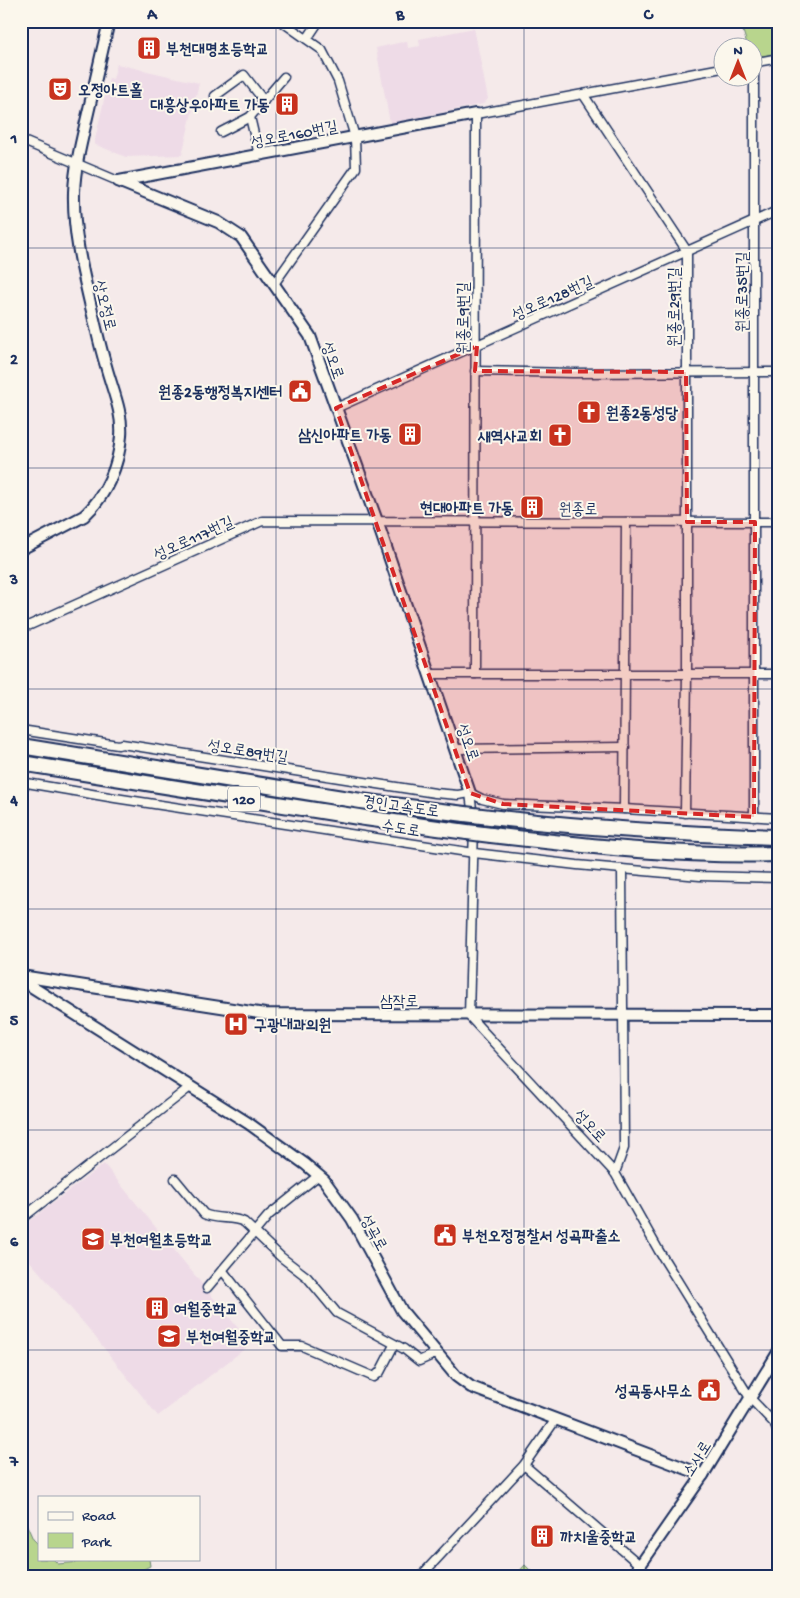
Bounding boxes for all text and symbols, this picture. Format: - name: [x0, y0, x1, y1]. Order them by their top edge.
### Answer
- text: A: [146, 7, 158, 26]
- text: B: [395, 7, 405, 26]
- text: C: [643, 7, 654, 26]
- building icon: 부천대명초등학교: [136, 35, 162, 61]
- north arrow: [712, 38, 762, 88]
- place label: 부천대명초등학교: [166, 42, 269, 61]
- text: N: [733, 43, 743, 60]
- theatre icon: 오정아트홀: [47, 76, 73, 102]
- place label: 오정아트홀: [78, 82, 143, 102]
- building icon: 대흥상우아파트 가동: [274, 91, 300, 117]
- place label: 대흥상우아파트 가동: [150, 96, 270, 117]
- street label: 성오로160번길: [250, 119, 340, 154]
- text: 1: [10, 131, 17, 150]
- street label: 원종로35번길: [735, 251, 754, 333]
- street label: 원종로29번길: [667, 267, 686, 347]
- street label: 성오로128번길: [510, 274, 597, 327]
- street label: 상오정로: [87, 279, 118, 333]
- street label: 원종로9번길: [456, 282, 475, 354]
- street label: 성오로: [315, 340, 346, 382]
- text: 2: [10, 352, 18, 371]
- public building icon: 원종2동행정복지센터: [287, 378, 313, 404]
- place label: 원종2동행정복지센터: [158, 384, 282, 404]
- church icon: 원종2동성당: [576, 399, 602, 425]
- place label: 원종2동성당: [606, 405, 678, 425]
- building icon: 삼신아파트 가동: [397, 421, 423, 447]
- church icon: 새역사교회: [547, 422, 573, 448]
- place label: 삼신아파트 가동: [298, 428, 392, 447]
- place label: 새역사교회: [477, 428, 542, 448]
- building icon: 현대아파트 가동: [519, 494, 545, 520]
- place label: 현대아파트 가동: [420, 501, 514, 520]
- street label: 원종로: [559, 502, 597, 521]
- street label: 성오로117번길: [151, 514, 238, 566]
- text: 3: [9, 572, 18, 591]
- street label: 성오로: [450, 722, 481, 764]
- street label: 성오로89번길: [206, 738, 289, 769]
- road number: 120: [228, 786, 260, 812]
- text: 4: [9, 793, 18, 812]
- street label: 경인고속도로: [361, 793, 440, 823]
- street label: 수도로: [380, 818, 421, 843]
- street label: 삼작로: [380, 994, 418, 1013]
- hospital icon: 구광내과의원: [223, 1011, 249, 1037]
- text: 5: [10, 1013, 19, 1032]
- place label: 구광내과의원: [254, 1017, 331, 1037]
- street label: 성오로: [568, 1107, 609, 1148]
- street label: 성곡로: [354, 1212, 390, 1255]
- public building icon: 부천오정경찰서 성곡파출소: [432, 1222, 458, 1248]
- school or university icon: 부천여월초등학교: [80, 1226, 106, 1252]
- place label: 부천오정경찰서 성곡파출소: [462, 1228, 620, 1248]
- place label: 부천여월초등학교: [110, 1232, 213, 1252]
- text: 6: [10, 1234, 19, 1253]
- building icon: 여월중학교: [144, 1295, 170, 1321]
- place label: 여월중학교: [174, 1301, 238, 1321]
- school or university icon: 부천여월중학교: [156, 1323, 182, 1349]
- place label: 부천여월중학교: [186, 1329, 276, 1349]
- public building icon: 성곡동사무소: [696, 1377, 722, 1403]
- place label: 성곡동사무소: [615, 1384, 692, 1403]
- street label: 소사로: [681, 1438, 717, 1481]
- text: 7: [9, 1454, 19, 1473]
- legend: [38, 1496, 200, 1560]
- text: Road: [82, 1508, 116, 1526]
- building icon: 까치울중학교: [529, 1523, 555, 1549]
- place label: 까치울중학교: [560, 1529, 637, 1549]
- text: Park: [81, 1534, 112, 1552]

